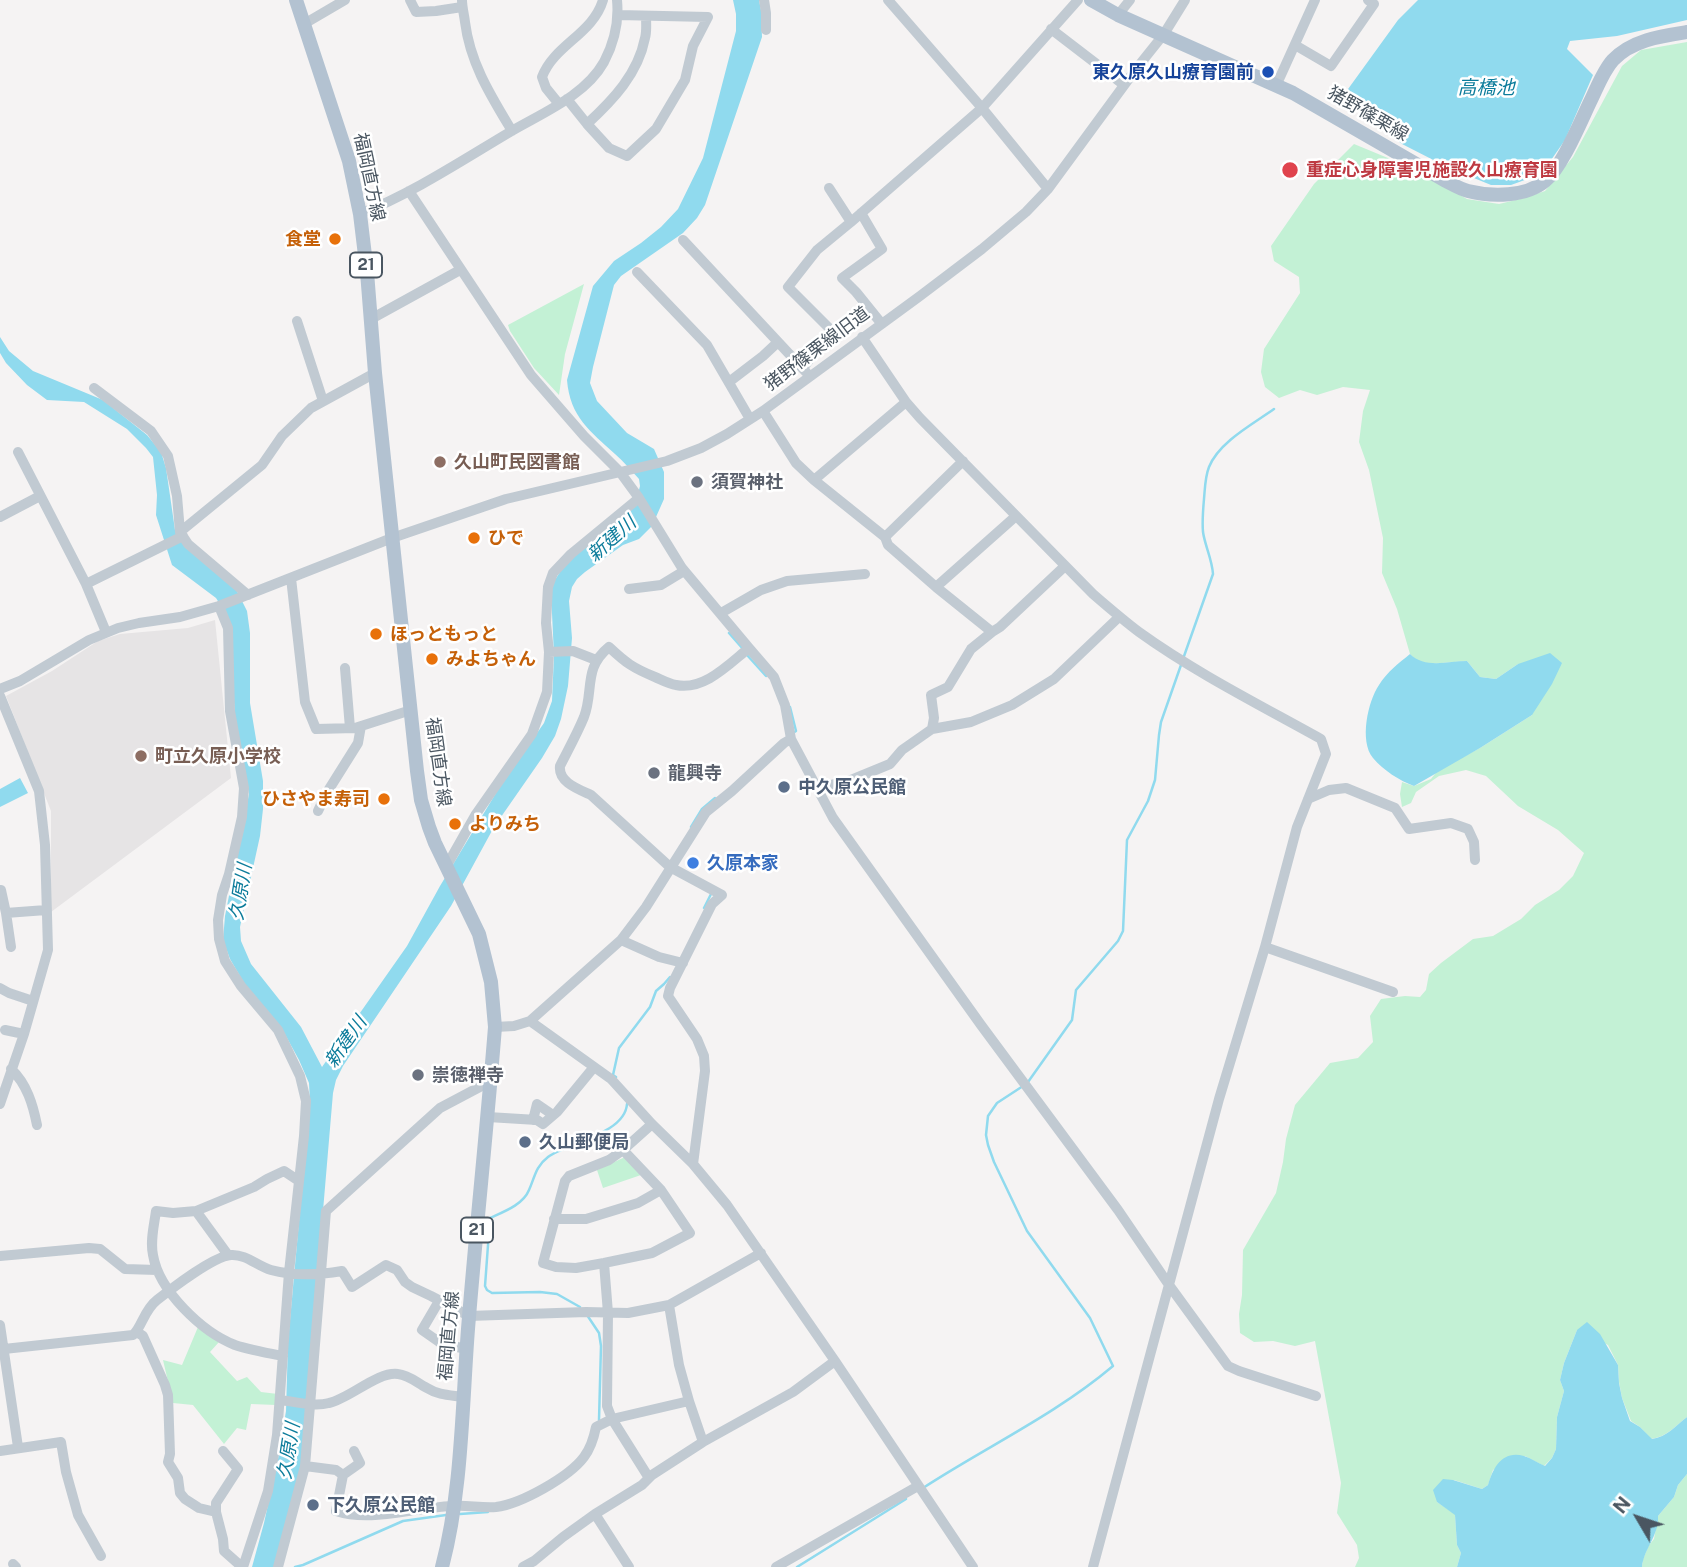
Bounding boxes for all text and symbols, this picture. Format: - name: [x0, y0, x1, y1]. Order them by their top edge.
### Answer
- place label: 東久原久山療育園前: [1092, 61, 1254, 83]
- marker: 東久原久山療育園前: [1260, 64, 1276, 80]
- water label: 高橋池: [1458, 77, 1514, 99]
- street label: 猪野篠栗線: [1324, 82, 1412, 146]
- street label: 福岡直方線: [349, 131, 389, 223]
- place label: 重症心身障害児施設久山療育園: [1306, 159, 1558, 181]
- marker: 重症心身障害児施設久山療育園: [1280, 160, 1300, 180]
- place label: 食堂: [285, 228, 321, 250]
- marker: 食堂: [327, 231, 343, 247]
- road number: 21: [350, 252, 382, 278]
- street label: 猪野篠栗線旧道: [760, 302, 874, 396]
- place label: 久山町民図書館: [454, 451, 580, 473]
- marker: 久山町民図書館: [432, 454, 448, 470]
- place label: 須賀神社: [711, 471, 783, 493]
- marker: 須賀神社: [689, 474, 705, 490]
- water label: 新建川: [583, 511, 641, 567]
- place label: ひで: [488, 527, 524, 549]
- marker: ひで: [466, 530, 482, 546]
- place label: ほっともっと: [390, 623, 498, 645]
- marker: ほっともっと: [368, 626, 384, 642]
- place label: みよちゃん: [446, 648, 536, 670]
- marker: みよちゃん: [424, 651, 440, 667]
- street label: 福岡直方線: [421, 716, 455, 808]
- place label: 町立久原小学校: [155, 745, 281, 767]
- marker: 町立久原小学校: [133, 748, 149, 764]
- place label: 龍興寺: [668, 762, 722, 784]
- marker: 龍興寺: [646, 765, 662, 781]
- place label: 中久原公民館: [798, 776, 906, 798]
- marker: 中久原公民館: [776, 779, 792, 795]
- place label: ひさやま寿司: [262, 788, 370, 810]
- marker: ひさやま寿司: [376, 791, 392, 807]
- place label: よりみち: [469, 813, 541, 835]
- marker: よりみち: [447, 816, 463, 832]
- place label: 久原本家: [707, 852, 779, 874]
- marker: 久原本家: [685, 855, 701, 871]
- water label: 久原川: [225, 862, 257, 922]
- water label: 新建川: [320, 1012, 372, 1072]
- place label: 崇徳禅寺: [432, 1064, 504, 1086]
- marker: 崇徳禅寺: [410, 1067, 426, 1083]
- place label: 久山郵便局: [539, 1131, 629, 1153]
- marker: 久山郵便局: [517, 1134, 533, 1150]
- road number: 21: [461, 1218, 493, 1242]
- street label: 福岡直方線: [434, 1290, 464, 1382]
- water label: 久原川: [273, 1421, 305, 1481]
- north arrow: [1603, 1483, 1673, 1553]
- text: N: [1608, 1492, 1635, 1517]
- place label: 下久原公民館: [327, 1494, 435, 1516]
- marker: 下久原公民館: [305, 1497, 321, 1513]

